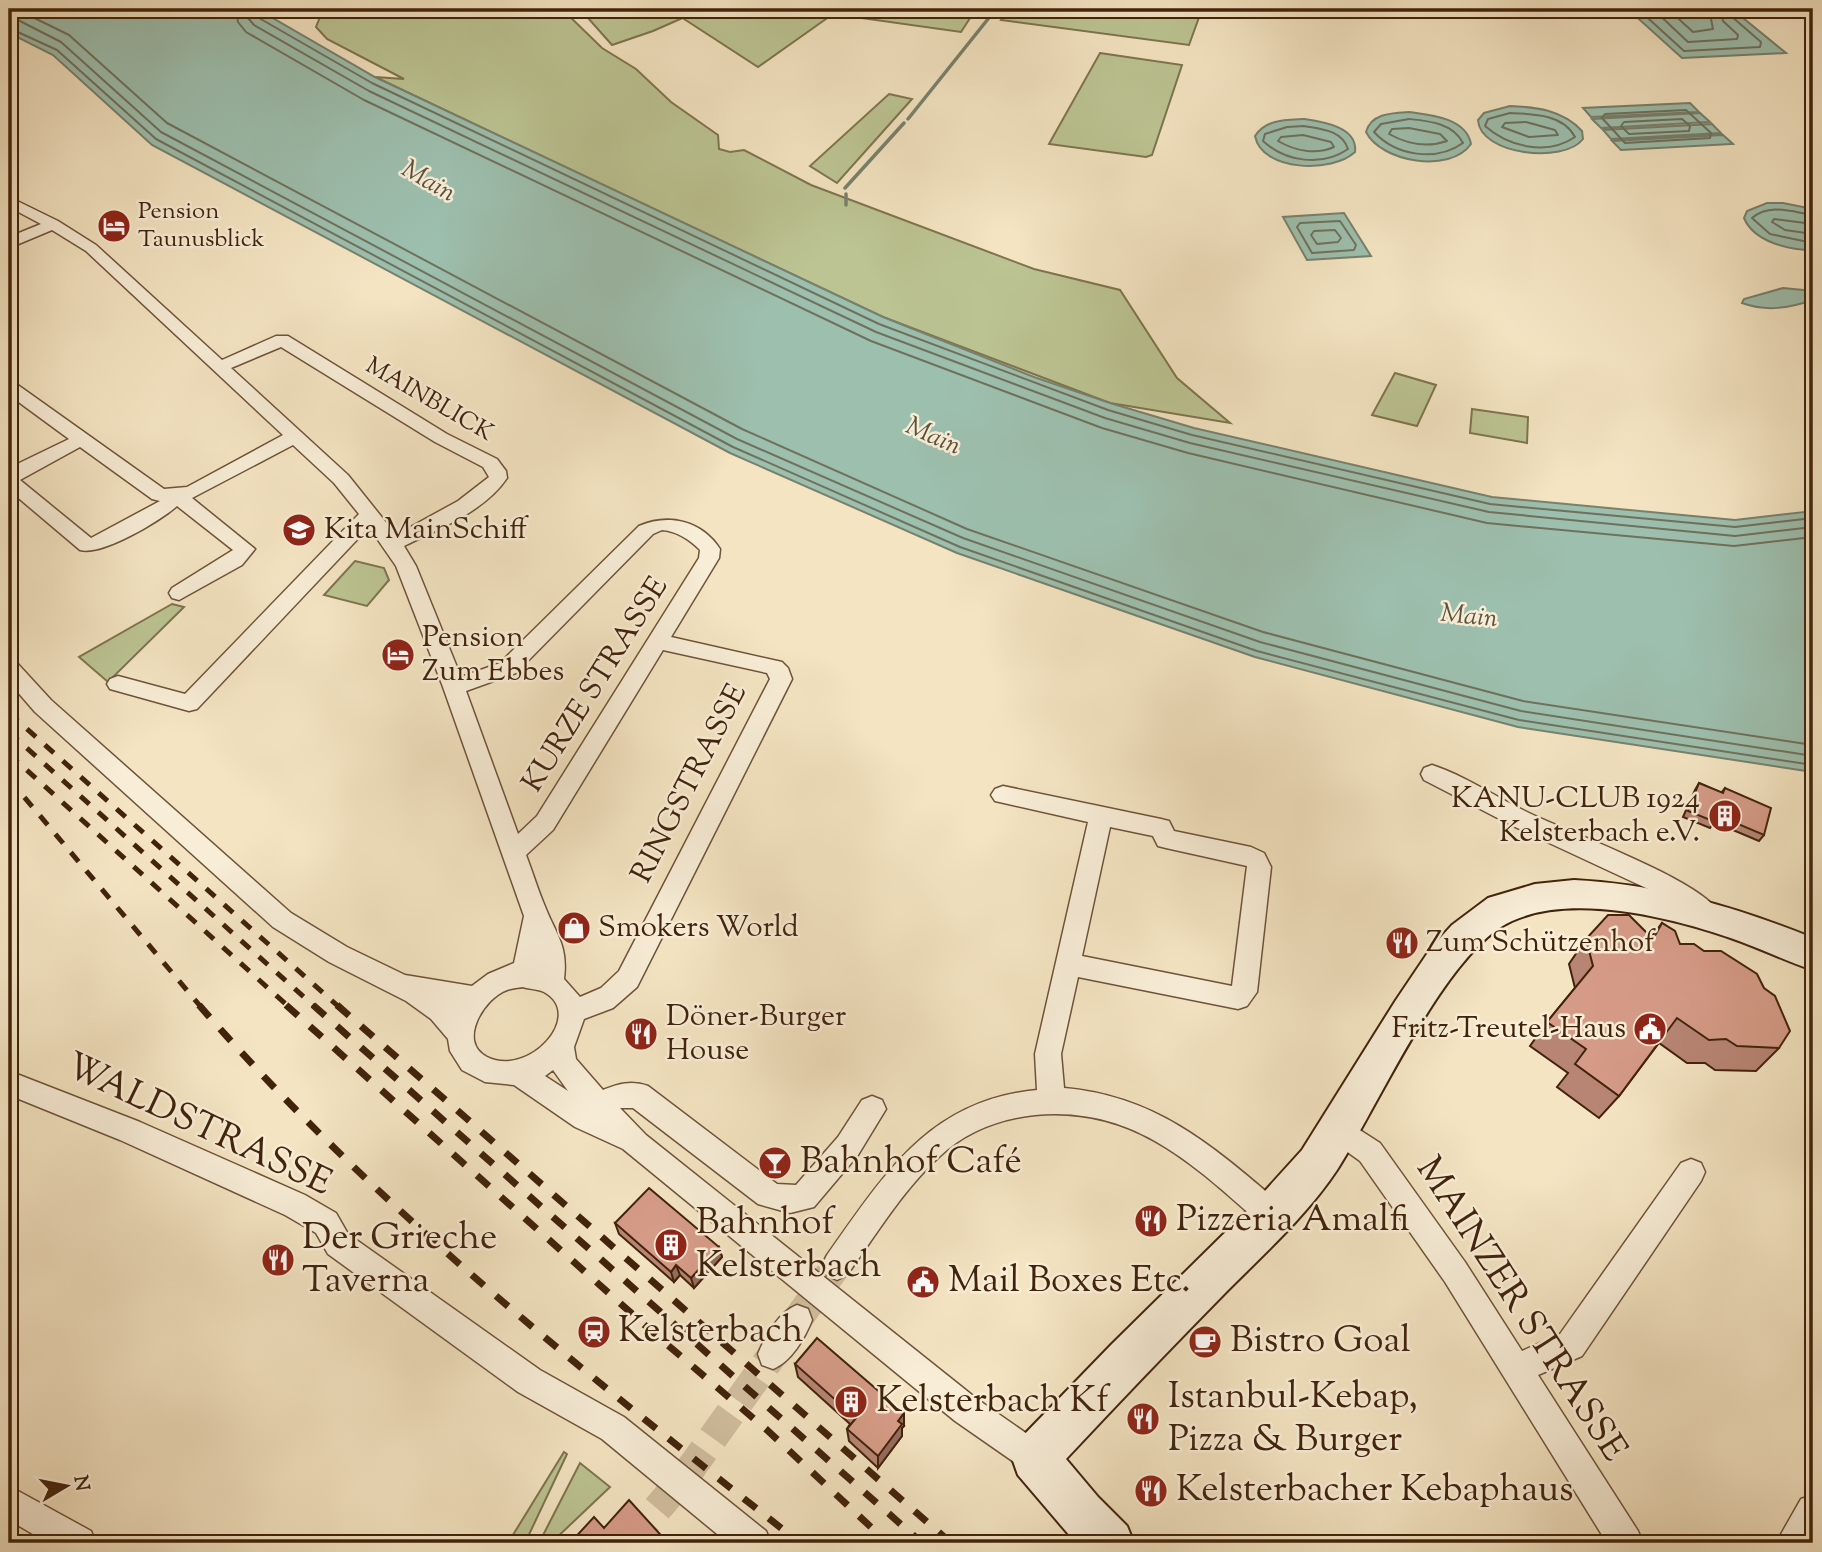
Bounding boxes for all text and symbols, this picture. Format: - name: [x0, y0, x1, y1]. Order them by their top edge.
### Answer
- water label: Main: [394, 152, 462, 213]
- place label: Pension Taunusblick: [138, 195, 264, 257]
- hotel icon: Pension Taunusblick: [95, 207, 133, 245]
- street label: MAINBLICK: [359, 350, 499, 450]
- water label: Main: [899, 408, 967, 466]
- place label: Kita MainSchiff: [324, 509, 529, 552]
- school or university icon: Kita MainSchiff: [280, 511, 318, 549]
- street label: KURZE STRASSE: [512, 569, 680, 801]
- water label: Main: [1439, 596, 1500, 638]
- place label: Pension Zum Ebbes: [422, 617, 564, 694]
- hotel icon: Pension Zum Ebbes: [379, 636, 417, 674]
- street label: RINGSTRASSE: [621, 677, 759, 891]
- place label: KANU-CLUB 1924 Kelsterbach e.V.: [1451, 778, 1700, 855]
- building icon: KANU-CLUB 1924 Kelsterbach e.V.: [1706, 797, 1744, 835]
- place label: Smokers World: [598, 907, 799, 950]
- shop icon: Smokers World: [555, 909, 593, 947]
- place label: Zum Schützenhof: [1426, 922, 1656, 965]
- restaurant icon: Zum Schützenhof: [1383, 924, 1421, 962]
- place label: Döner-Burger House: [666, 996, 846, 1073]
- place label: Fritz-Treutel-Haus: [1392, 1008, 1626, 1051]
- public building icon: Fritz-Treutel-Haus: [1631, 1010, 1669, 1048]
- restaurant icon: Döner-Burger House: [622, 1015, 660, 1053]
- street label: WALDSTRASSE: [56, 1041, 340, 1211]
- place label: Bahnhof Café: [800, 1136, 1022, 1190]
- bar icon: Bahnhof Café: [756, 1144, 794, 1182]
- street label: MAINZER STRASSE: [1401, 1147, 1639, 1473]
- place label: Pizzeria Amalfi: [1176, 1194, 1410, 1248]
- place label: Bahnhof Kelsterbach: [696, 1197, 882, 1294]
- restaurant icon: Pizzeria Amalfi: [1132, 1202, 1170, 1240]
- place label: Der Grieche Taverna: [302, 1212, 497, 1309]
- building icon: Bahnhof Kelsterbach: [652, 1226, 690, 1264]
- restaurant icon: Der Grieche Taverna: [259, 1241, 297, 1279]
- place label: Mail Boxes Etc.: [948, 1255, 1191, 1309]
- public building icon: Mail Boxes Etc.: [904, 1263, 942, 1301]
- place label: Kelsterbach: [618, 1305, 804, 1359]
- station icon: Kelsterbach: [575, 1313, 613, 1351]
- place label: Bistro Goal: [1230, 1315, 1411, 1369]
- cafe icon: Bistro Goal: [1186, 1323, 1224, 1361]
- place label: Istanbul-Kebap, Pizza & Burger: [1168, 1371, 1418, 1468]
- place label: Kelsterbach Kf: [876, 1375, 1111, 1429]
- building icon: Kelsterbach Kf: [832, 1383, 870, 1421]
- restaurant icon: Istanbul-Kebap, Pizza & Burger: [1124, 1400, 1162, 1438]
- north arrow: [32, 1450, 102, 1520]
- place label: Kelsterbacher Kebaphaus: [1176, 1464, 1574, 1518]
- restaurant icon: Kelsterbacher Kebaphaus: [1132, 1472, 1170, 1510]
- text: N: [66, 1474, 95, 1493]

